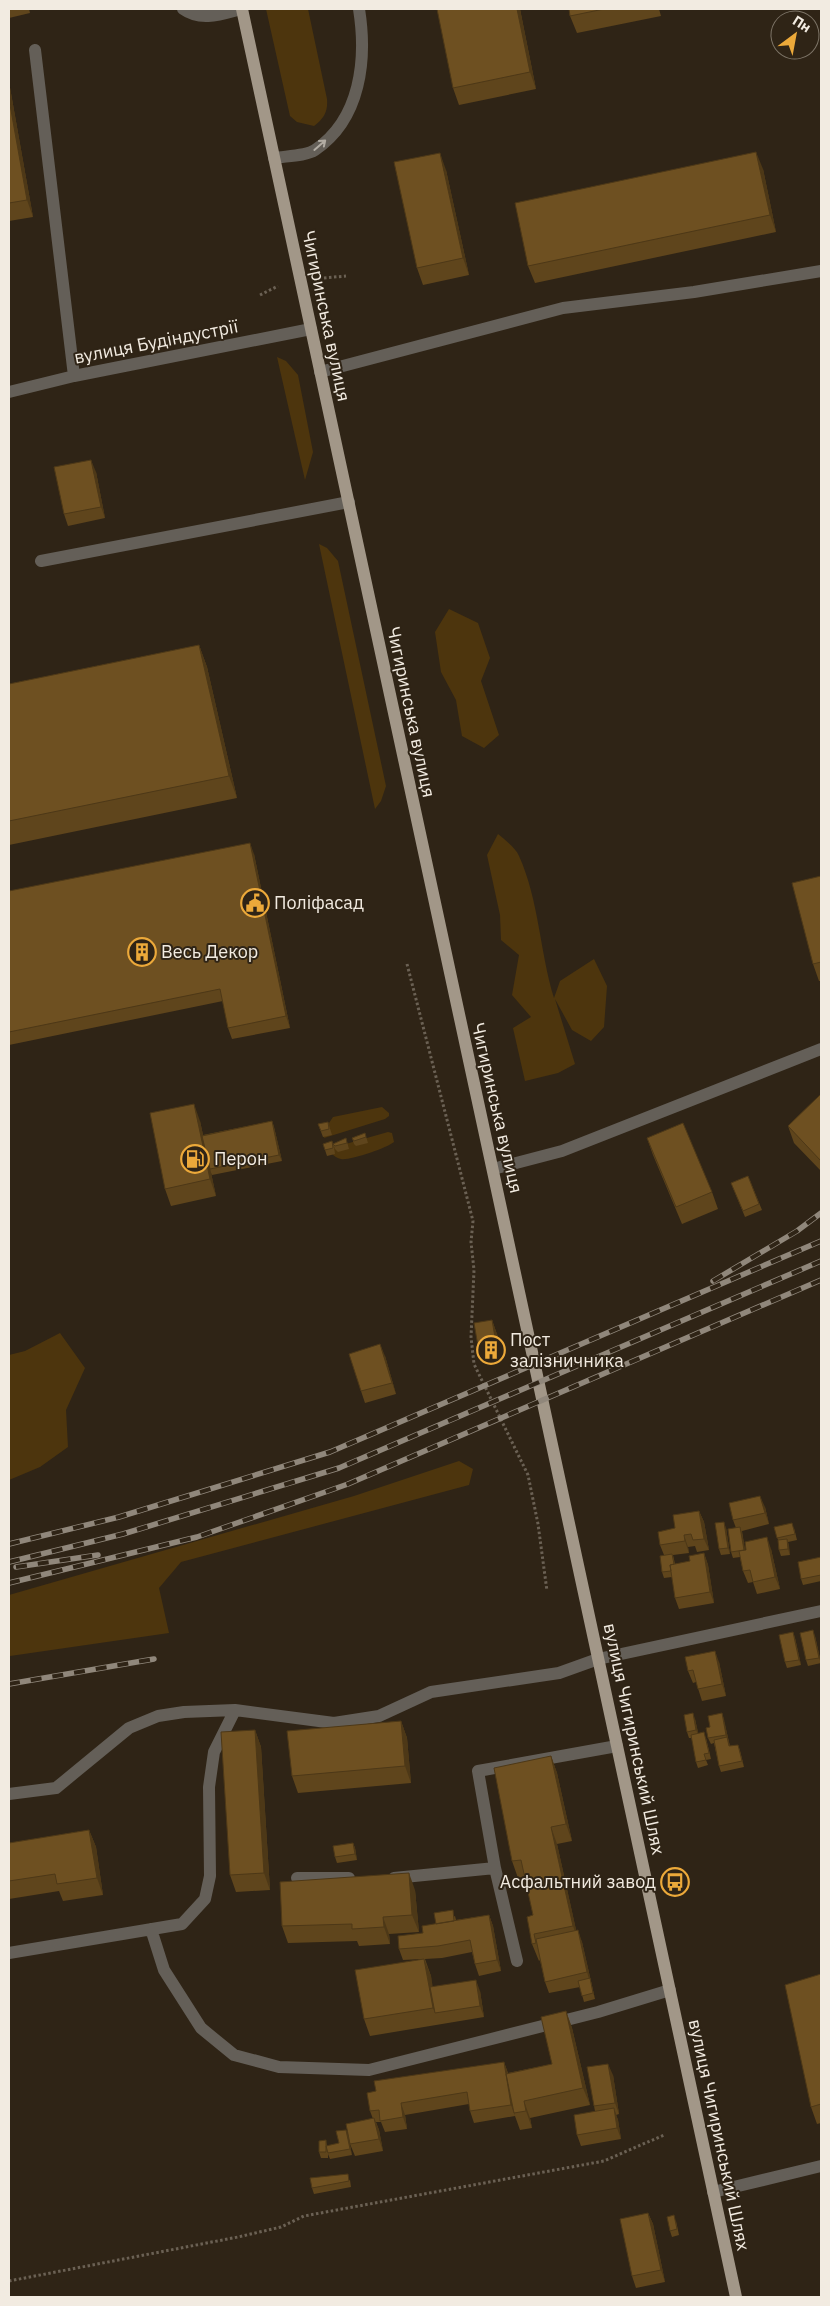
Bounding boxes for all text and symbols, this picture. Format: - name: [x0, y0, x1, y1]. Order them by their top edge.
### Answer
- north arrow: [770, 10, 820, 60]
- text: Пн: [789, 11, 815, 37]
- one-way arrow: [314, 140, 327, 151]
- street label: Чигиринська вулиця: [297, 228, 356, 403]
- street label: вулиця Будіндустрії: [72, 314, 240, 369]
- street label: Чигиринська вулиця: [382, 624, 441, 799]
- public building icon: Поліфасад: [240, 888, 270, 918]
- place label: Поліфасад: [274, 891, 364, 914]
- building icon: Весь Декор: [127, 937, 157, 967]
- place label: Весь Декор: [161, 940, 258, 963]
- street label: Чигиринська вулиця: [467, 1021, 528, 1195]
- fuel station icon: Перон: [180, 1144, 210, 1174]
- place label: Перон: [214, 1147, 267, 1170]
- place label: Пост залізничника: [510, 1328, 624, 1372]
- building icon: Пост залізничника: [476, 1335, 506, 1365]
- street label: вулиця Чигиринський Шлях: [599, 1621, 670, 1857]
- bus stop icon: Асфальтний завод: [660, 1867, 690, 1897]
- place label: Асфальтний завод: [500, 1870, 656, 1893]
- street label: вулиця Чигиринський Шлях: [684, 2017, 755, 2253]

